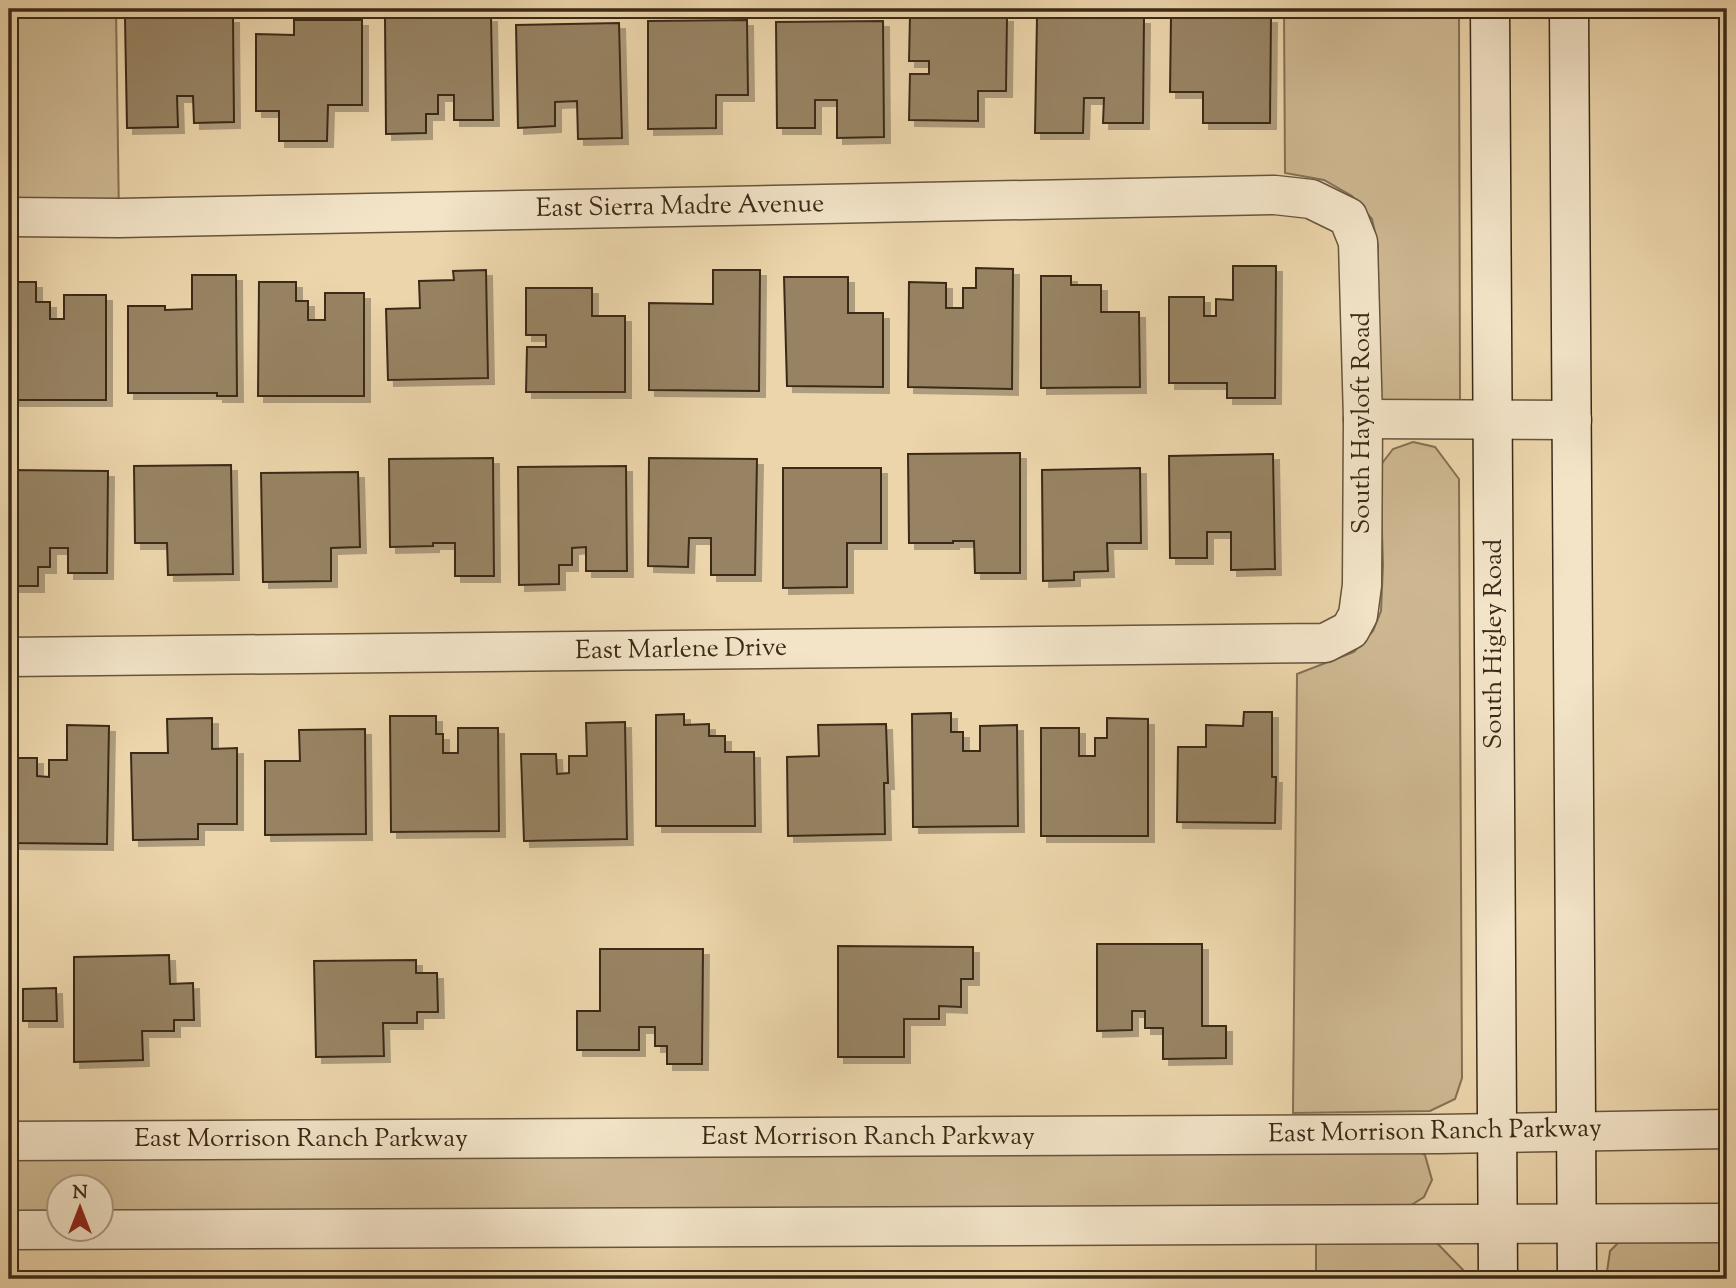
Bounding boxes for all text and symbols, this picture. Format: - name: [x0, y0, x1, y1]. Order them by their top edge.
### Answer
- street label: East Sierra Madre Avenue: [535, 186, 825, 228]
- street label: South Hayloft Road: [1344, 311, 1381, 534]
- street label: South Higley Road: [1476, 538, 1513, 749]
- street label: East Marlene Drive: [575, 630, 787, 670]
- street label: East Morrison Ranch Parkway: [1268, 1111, 1602, 1153]
- street label: East Morrison Ranch Parkway: [701, 1119, 1035, 1156]
- street label: East Morrison Ranch Parkway: [134, 1121, 468, 1158]
- north arrow: [46, 1172, 116, 1242]
- text: N: [72, 1180, 88, 1207]

